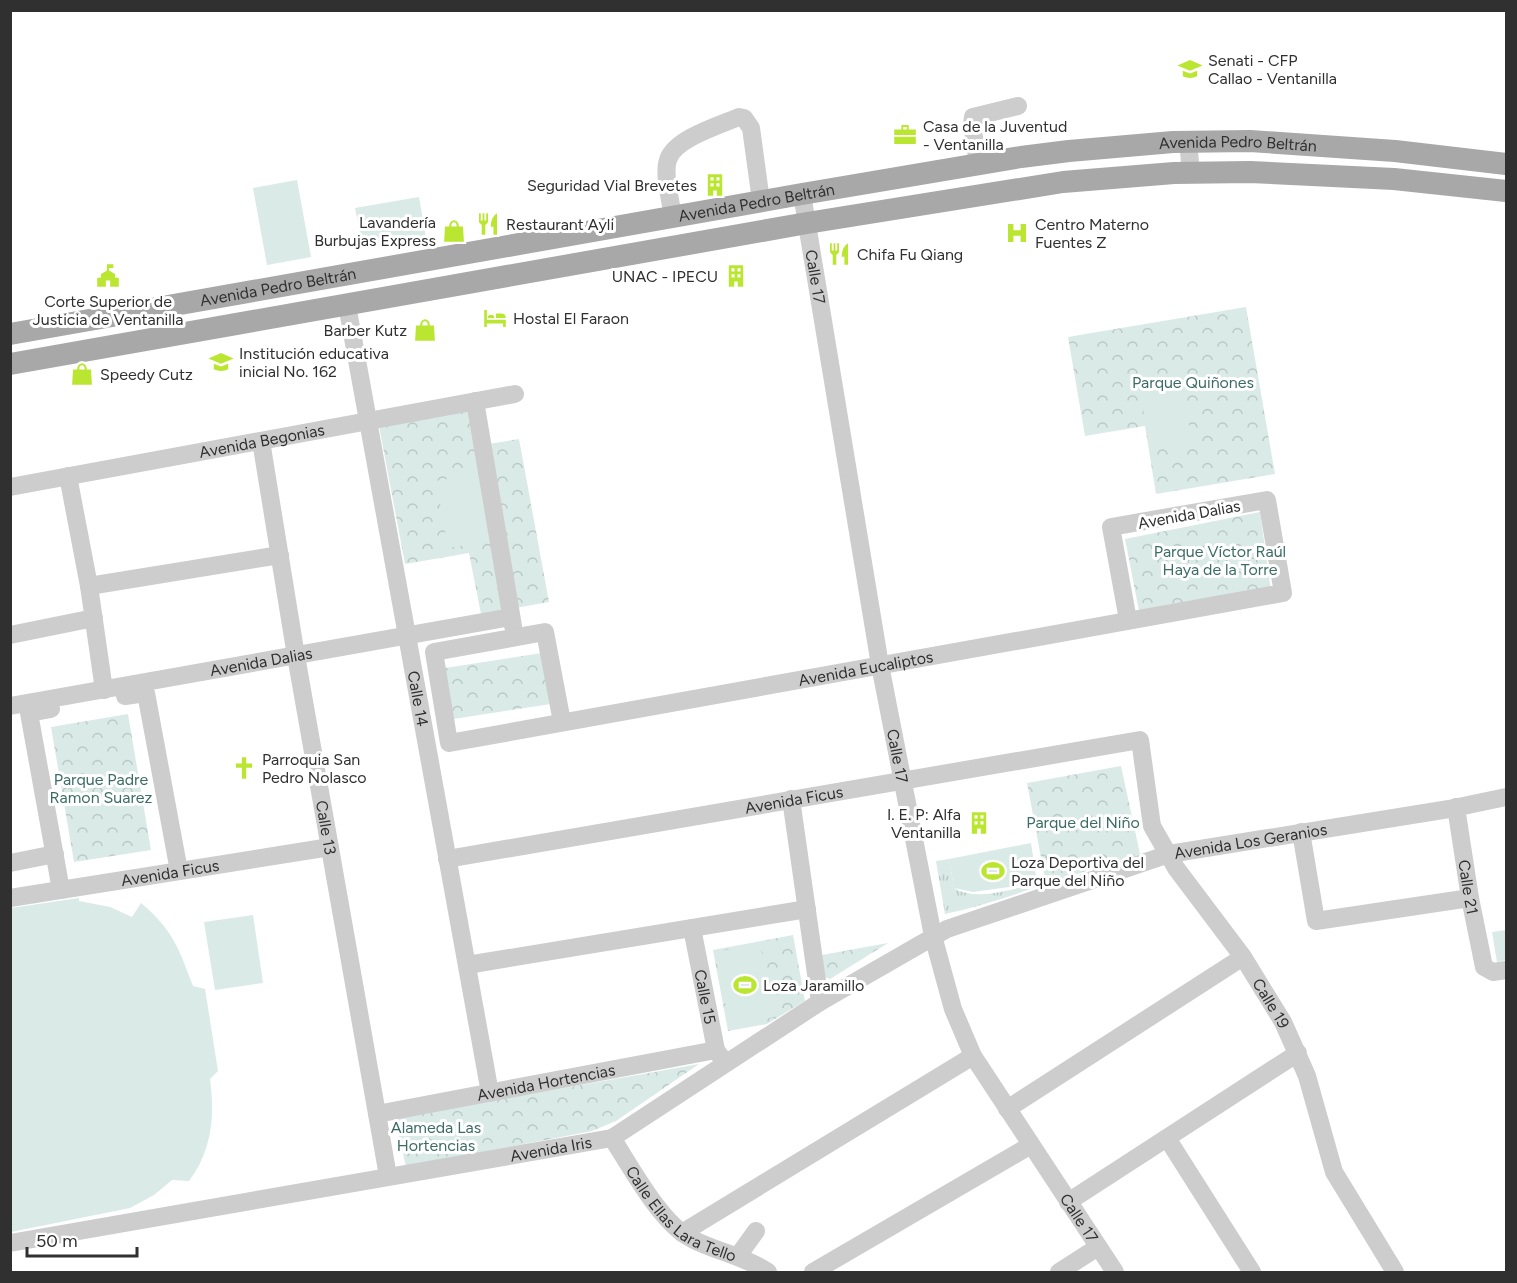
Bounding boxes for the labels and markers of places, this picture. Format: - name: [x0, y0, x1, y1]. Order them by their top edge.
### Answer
- place label: Senati - CFP Callao - Ventanilla: [1208, 51, 1337, 88]
- school or university icon: Senati - CFP Callao - Ventanilla: [1177, 56, 1203, 82]
- place label: Casa de la Juventud - Ventanilla: [923, 117, 1067, 154]
- office icon: Casa de la Juventud - Ventanilla: [892, 122, 918, 148]
- building icon: Seguridad Vial Brevetes: [702, 172, 728, 198]
- place label: Seguridad Vial Brevetes: [527, 176, 697, 195]
- restaurant icon: Restaurant Ayli: [475, 211, 501, 237]
- place label: Lavandería Burbujas Express: [314, 213, 436, 250]
- place label: Restaurant Ayli: [506, 215, 614, 234]
- place label: Centro Materno Fuentes Z: [1035, 215, 1149, 252]
- shop icon: Lavandería Burbujas Express: [441, 218, 467, 244]
- hospital icon: Centro Materno Fuentes Z: [1004, 220, 1030, 246]
- restaurant icon: Chifa Fu Qiang: [826, 241, 852, 267]
- place label: Chifa Fu Qiang: [857, 245, 963, 264]
- public building icon: Corte Superior de Justicia de Ventanilla: [95, 263, 121, 289]
- building icon: UNAC - IPECU: [723, 263, 749, 289]
- place label: UNAC - IPECU: [612, 267, 718, 286]
- place label: Corte Superior de Justicia de Ventanilla: [32, 292, 184, 329]
- hotel icon: Hostal El Faraon: [482, 305, 508, 331]
- place label: Hostal El Faraon: [513, 309, 629, 328]
- shop icon: Barber Kutz: [412, 317, 438, 343]
- place label: Barber Kutz: [324, 321, 407, 340]
- place label: Institución educativa inicial No. 162: [239, 344, 389, 381]
- school or university icon: Institución educativa inicial No. 162: [208, 349, 234, 375]
- shop icon: Speedy Cutz: [69, 361, 95, 387]
- place label: Speedy Cutz: [100, 365, 193, 384]
- place label: Parroquia San Pedro Nolasco: [262, 750, 367, 787]
- church icon: Parroquia San Pedro Nolasco: [231, 755, 257, 781]
- place label: I. E. P: Alfa Ventanilla: [887, 805, 961, 842]
- building icon: I. E. P: Alfa Ventanilla: [966, 810, 992, 836]
- place label: Loza Deportiva del Parque del Niño: [1011, 853, 1144, 890]
- sports icon: Loza Deportiva del Parque del Niño: [980, 858, 1006, 884]
- sports icon: Loza Jaramillo: [732, 972, 758, 998]
- place label: Loza Jaramillo: [763, 976, 864, 995]

